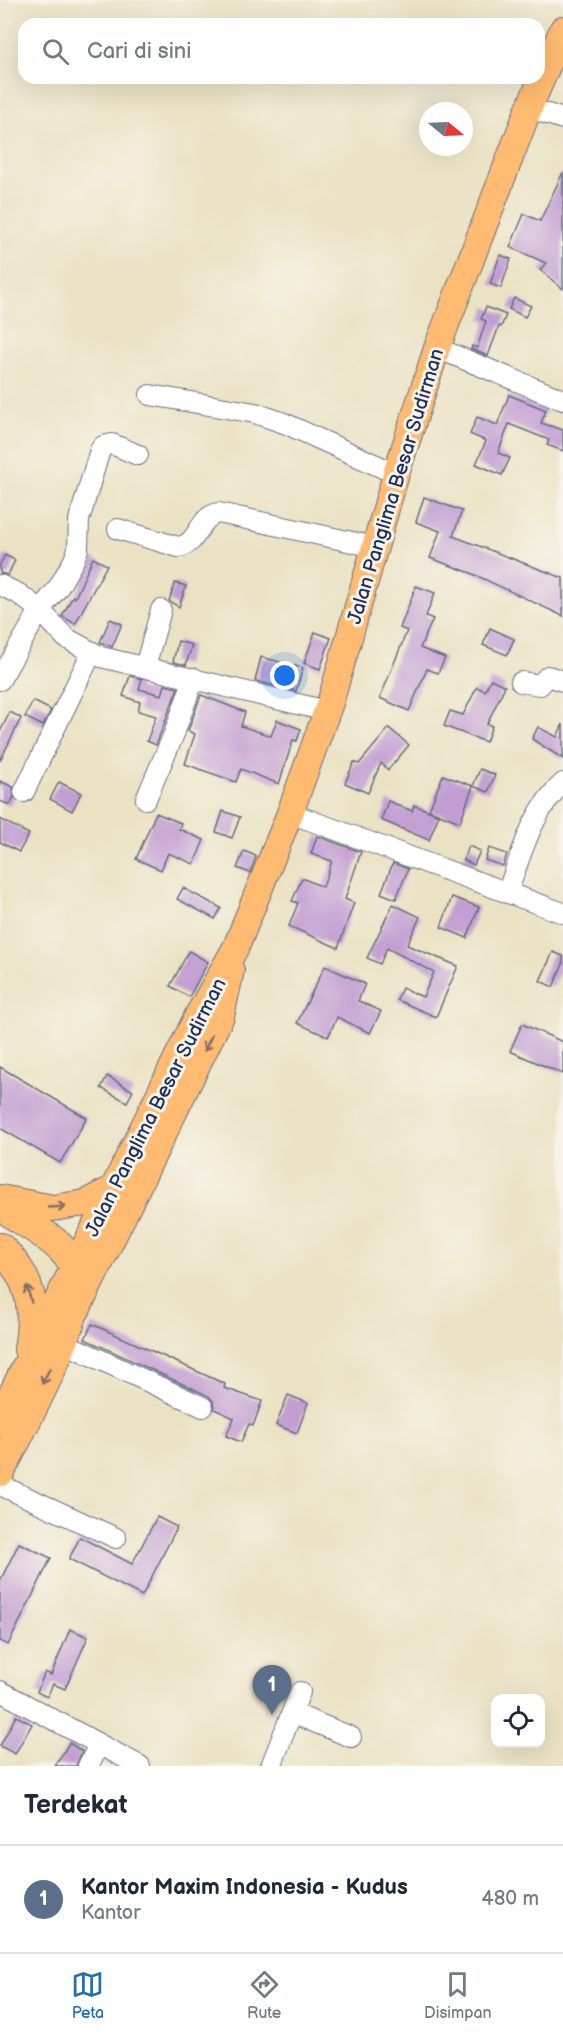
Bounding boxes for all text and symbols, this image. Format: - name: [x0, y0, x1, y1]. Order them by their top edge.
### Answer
- search box: [18, 18, 545, 84]
- icon: search: [39, 35, 72, 68]
- text: Cari di sini: [87, 38, 191, 65]
- north arrow: [419, 102, 473, 156]
- street label: Jalan Panglima Besar Sudirman: [343, 346, 449, 627]
- your location: [270, 661, 299, 690]
- street label: Jalan Panglima Besar Sudirman: [80, 974, 232, 1241]
- one-way arrow: [202, 1033, 214, 1051]
- one-way arrow: [47, 1202, 67, 1213]
- one-way arrow: [23, 1285, 34, 1304]
- one-way arrow: [39, 1367, 51, 1385]
- pin: 1: [252, 1666, 292, 1715]
- map controls: [491, 1694, 545, 1748]
- button: locate: [491, 1694, 545, 1748]
- text: Terdekat: [24, 1790, 127, 1821]
- text: Kantor Maxim Indonesia - Kudus: [81, 1874, 408, 1901]
- text: 1: [39, 1887, 48, 1911]
- text: 480 m: [481, 1887, 539, 1911]
- text: Kantor: [81, 1901, 140, 1925]
- tab: Peta: [71, 1968, 104, 2023]
- tab: Rute: [247, 1968, 281, 2023]
- tab: Disimpan: [424, 1968, 492, 2023]

